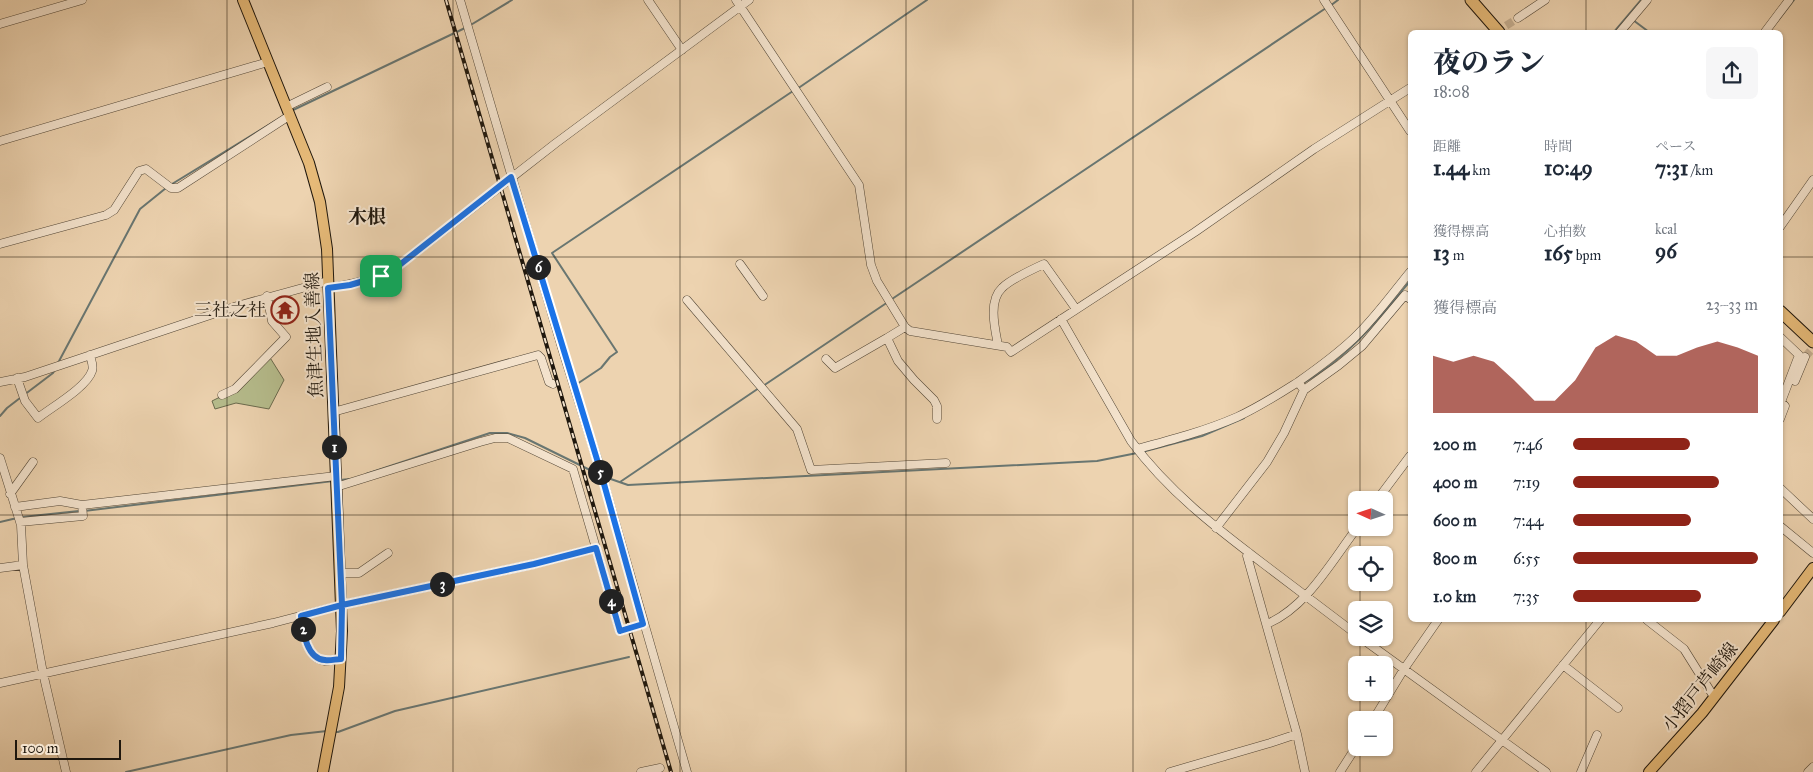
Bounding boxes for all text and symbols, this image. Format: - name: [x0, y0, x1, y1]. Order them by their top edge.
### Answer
- text: 夜のラン: [1433, 45, 1545, 80]
- button: share: [1706, 47, 1758, 99]
- text: 18:08: [1433, 82, 1470, 101]
- text: 距離: [1433, 138, 1461, 155]
- text: 時間: [1544, 138, 1572, 155]
- text: ペース: [1655, 138, 1696, 155]
- text: 1.44: [1433, 155, 1469, 181]
- text: 10:49: [1544, 155, 1593, 181]
- text: 7:31: [1655, 155, 1688, 181]
- text: km: [1469, 162, 1491, 179]
- text: /km: [1688, 162, 1713, 179]
- district label: 木根: [348, 205, 386, 228]
- text: kcal: [1655, 221, 1677, 238]
- text: 獲得標高: [1433, 223, 1489, 240]
- text: 心拍数: [1544, 223, 1586, 240]
- text: 96: [1655, 238, 1677, 264]
- text: 13: [1433, 240, 1450, 266]
- text: 165: [1544, 240, 1573, 266]
- text: m: [1450, 247, 1464, 264]
- text: bpm: [1573, 247, 1601, 264]
- pin: 6: [526, 254, 550, 280]
- pin: [360, 255, 402, 297]
- text: 6: [535, 259, 542, 276]
- icon: arrive: [367, 262, 395, 290]
- street label: 魚津生地入善線: [301, 272, 327, 398]
- temple icon: 三社之社: [270, 295, 300, 325]
- text: 23–33 m: [1706, 295, 1758, 314]
- text: 獲得標高: [1433, 298, 1497, 317]
- place label: 三社之社: [194, 299, 266, 321]
- pin: 1: [322, 434, 346, 460]
- text: 200 m: [1433, 435, 1476, 454]
- text: 7:46: [1513, 435, 1543, 454]
- text: 1: [332, 439, 337, 456]
- pin: 5: [588, 460, 612, 484]
- text: 5: [597, 464, 604, 481]
- text: 400 m: [1433, 473, 1477, 492]
- text: 7:19: [1513, 473, 1540, 492]
- north arrow: [1348, 491, 1392, 536]
- map controls: [1348, 491, 1393, 756]
- text: 600 m: [1433, 511, 1477, 530]
- text: 7:44: [1513, 511, 1543, 530]
- button: locate: [1348, 546, 1393, 591]
- text: 800 m: [1433, 549, 1477, 568]
- text: 6:55: [1513, 549, 1540, 568]
- pin: 3: [430, 572, 454, 596]
- text: 3: [440, 576, 445, 593]
- text: 1.0 km: [1433, 587, 1476, 606]
- text: 7:35: [1513, 587, 1539, 606]
- pin: 4: [598, 588, 624, 614]
- text: 4: [608, 593, 615, 610]
- button: layers: [1348, 601, 1393, 646]
- pin: 2: [290, 616, 316, 642]
- text: 2: [300, 621, 307, 638]
- street label: 小摺戸芦崎線: [1657, 638, 1743, 736]
- button: +: [1348, 656, 1393, 701]
- button: −: [1348, 711, 1393, 756]
- scale bar: [15, 737, 121, 760]
- text: 100 m: [22, 740, 59, 757]

